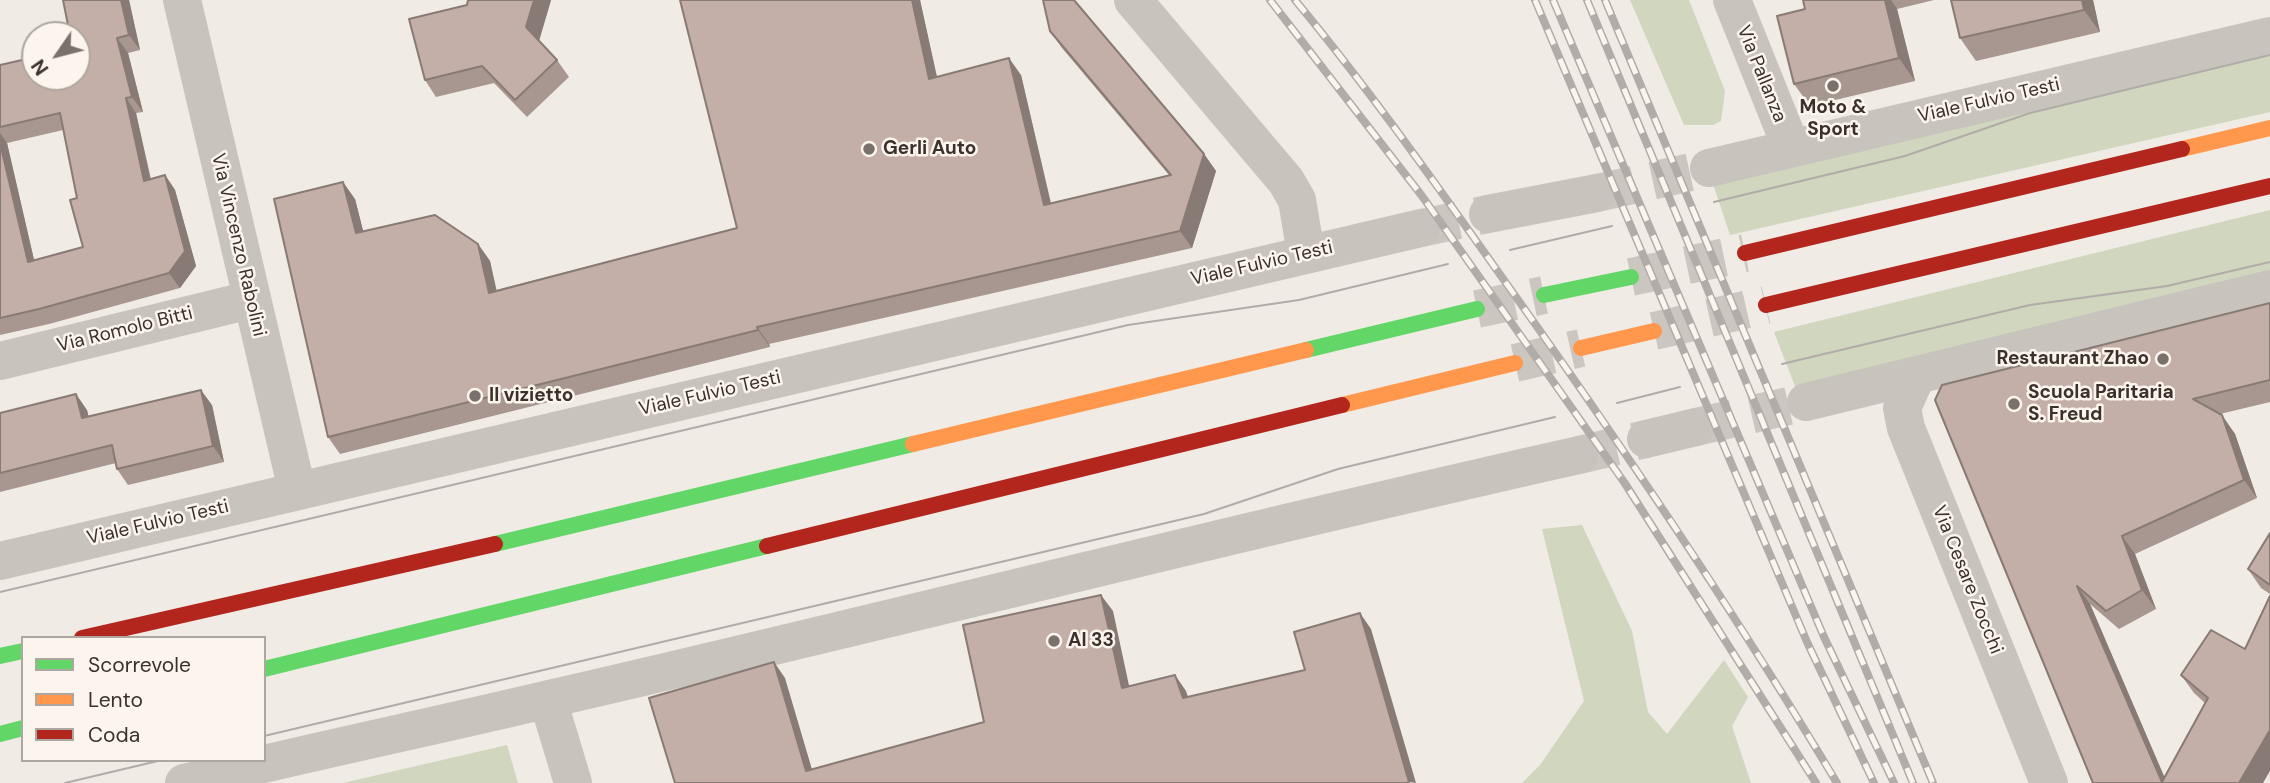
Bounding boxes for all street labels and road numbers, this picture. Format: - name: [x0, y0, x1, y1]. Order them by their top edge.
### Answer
- street label: Via Pallanza: [1731, 22, 1791, 126]
- street label: Viale Fulvio Testi: [1916, 74, 2062, 128]
- street label: Via Vincenzo Rabolini: [206, 151, 270, 339]
- street label: Viale Fulvio Testi: [1189, 237, 1335, 291]
- street label: Via Romolo Bitti: [55, 302, 195, 358]
- street label: Viale Fulvio Testi: [637, 367, 783, 421]
- street label: Viale Fulvio Testi: [85, 496, 231, 550]
- street label: Via Cesare Zocchi: [1927, 502, 2007, 658]

